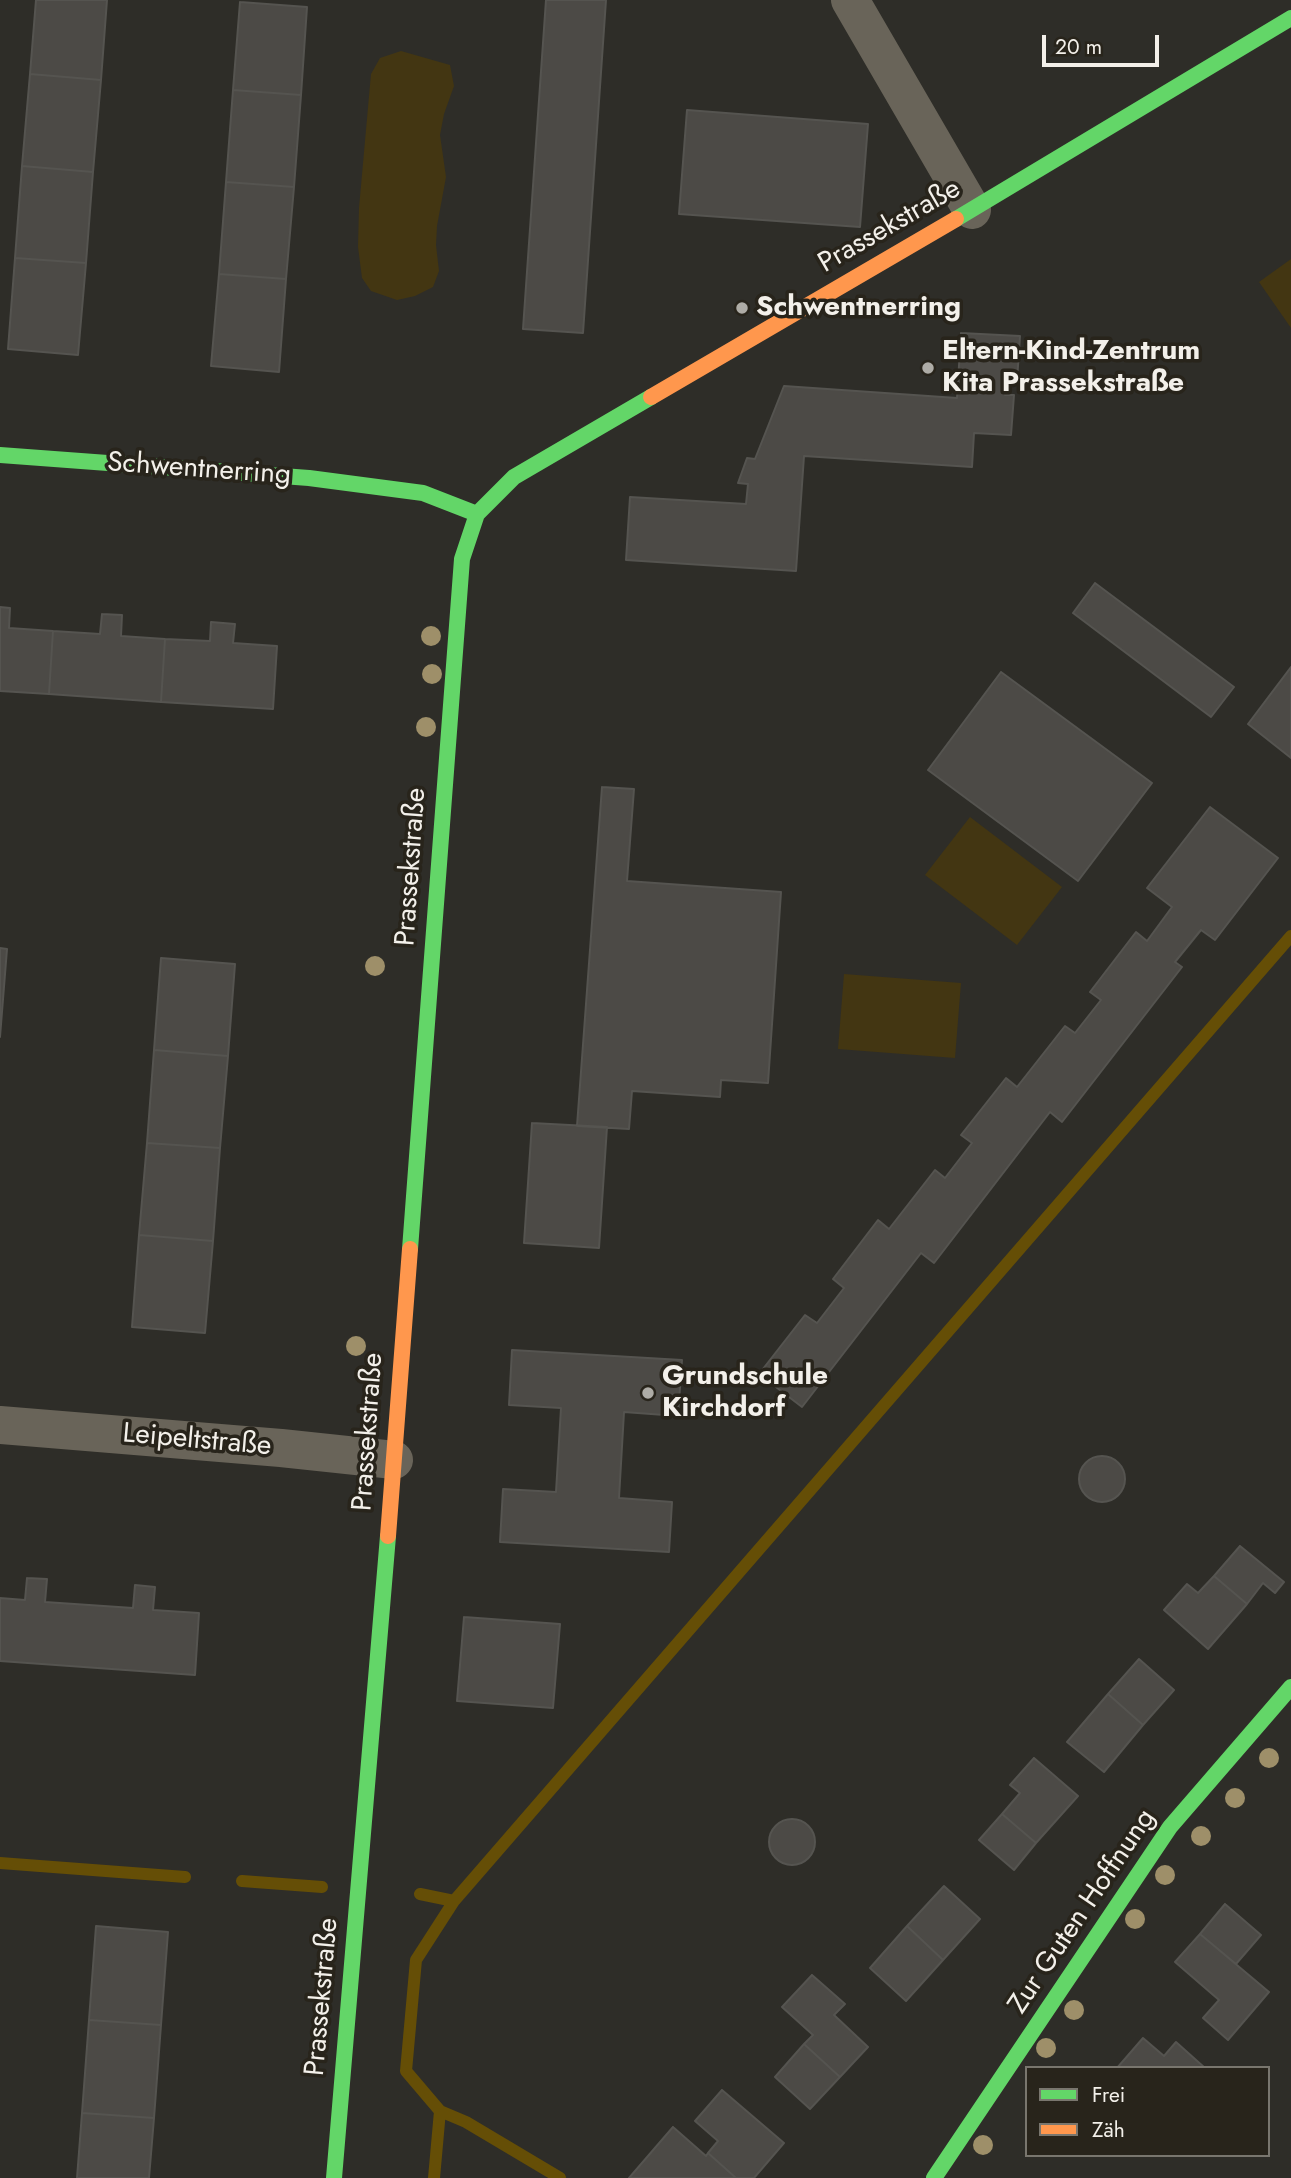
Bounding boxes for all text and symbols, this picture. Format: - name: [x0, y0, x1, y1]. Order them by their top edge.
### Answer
- scale bar: [1046, 21, 1163, 65]
- text: 20 m: [1055, 32, 1102, 62]
- street label: Prassekstraße: [813, 173, 967, 281]
- place label: Schwentnerring: [756, 291, 961, 325]
- marker: Schwentnerring: [734, 300, 750, 316]
- place label: Eltern-Kind-Zentrum Kita Prassekstraße: [942, 335, 1200, 401]
- marker: Eltern-Kind-Zentrum Kita Prassekstraße: [920, 360, 936, 376]
- street label: Schwentnerring: [106, 447, 292, 493]
- street label: Prassekstraße: [390, 787, 434, 947]
- street label: Prassekstraße: [347, 1352, 391, 1512]
- place label: Grundschule Kirchdorf: [662, 1360, 828, 1426]
- marker: Grundschule Kirchdorf: [640, 1385, 656, 1401]
- street label: Leipeltstraße: [121, 1418, 273, 1464]
- street label: Zur Guten Hoffnung: [1002, 1803, 1164, 2021]
- street label: Prassekstraße: [299, 1917, 347, 2077]
- legend: [1025, 2066, 1270, 2157]
- text: Frei: [1092, 2080, 1125, 2110]
- text: Zäh: [1092, 2115, 1125, 2145]

